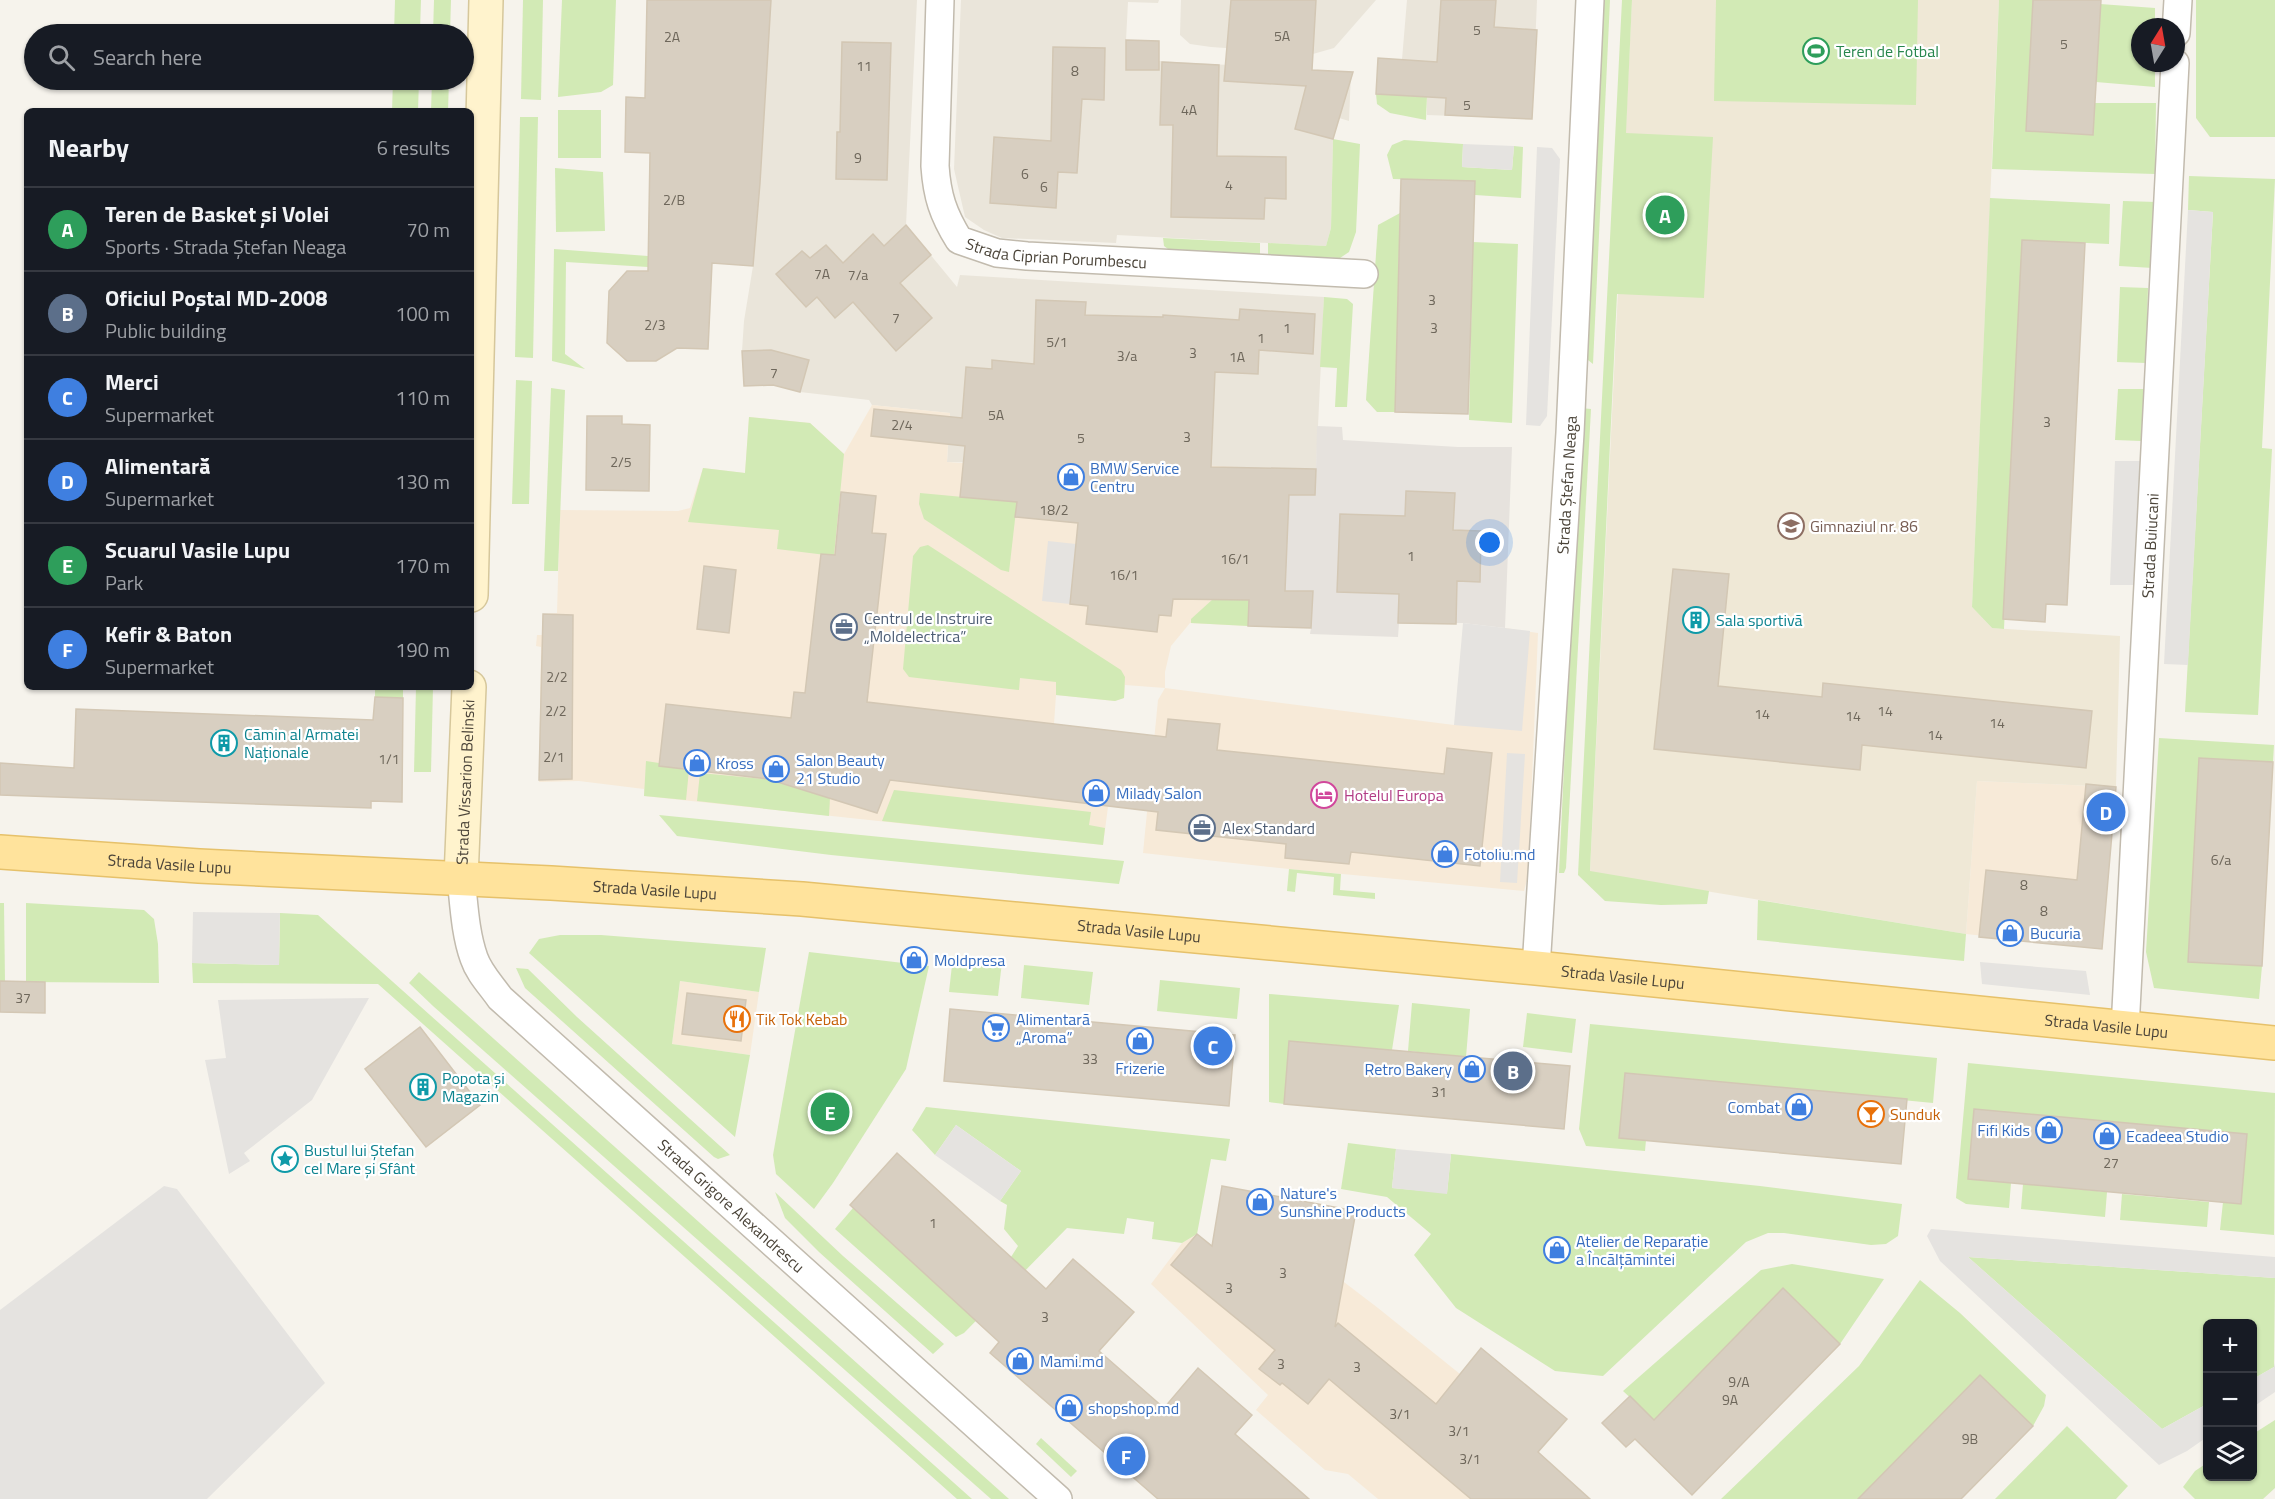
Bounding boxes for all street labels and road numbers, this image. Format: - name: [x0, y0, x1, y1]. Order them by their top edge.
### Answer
- street label: Strada Ciprian Porumbescu: [963, 231, 1148, 274]
- street label: Strada Ștefan Neaga: [1550, 415, 1583, 555]
- street label: Strada Buiucani: [2135, 492, 2165, 599]
- street label: Strada Vissarion Belinski: [450, 699, 480, 865]
- street label: Strada Vasile Lupu: [107, 848, 232, 880]
- street label: Strada Vasile Lupu: [592, 874, 718, 906]
- street label: Strada Vasile Lupu: [1076, 913, 1202, 948]
- street label: Strada Vasile Lupu: [1560, 959, 1686, 995]
- street label: Strada Vasile Lupu: [2044, 1008, 2169, 1044]
- street label: Strada Grigore Alexandrescu: [652, 1133, 810, 1278]

